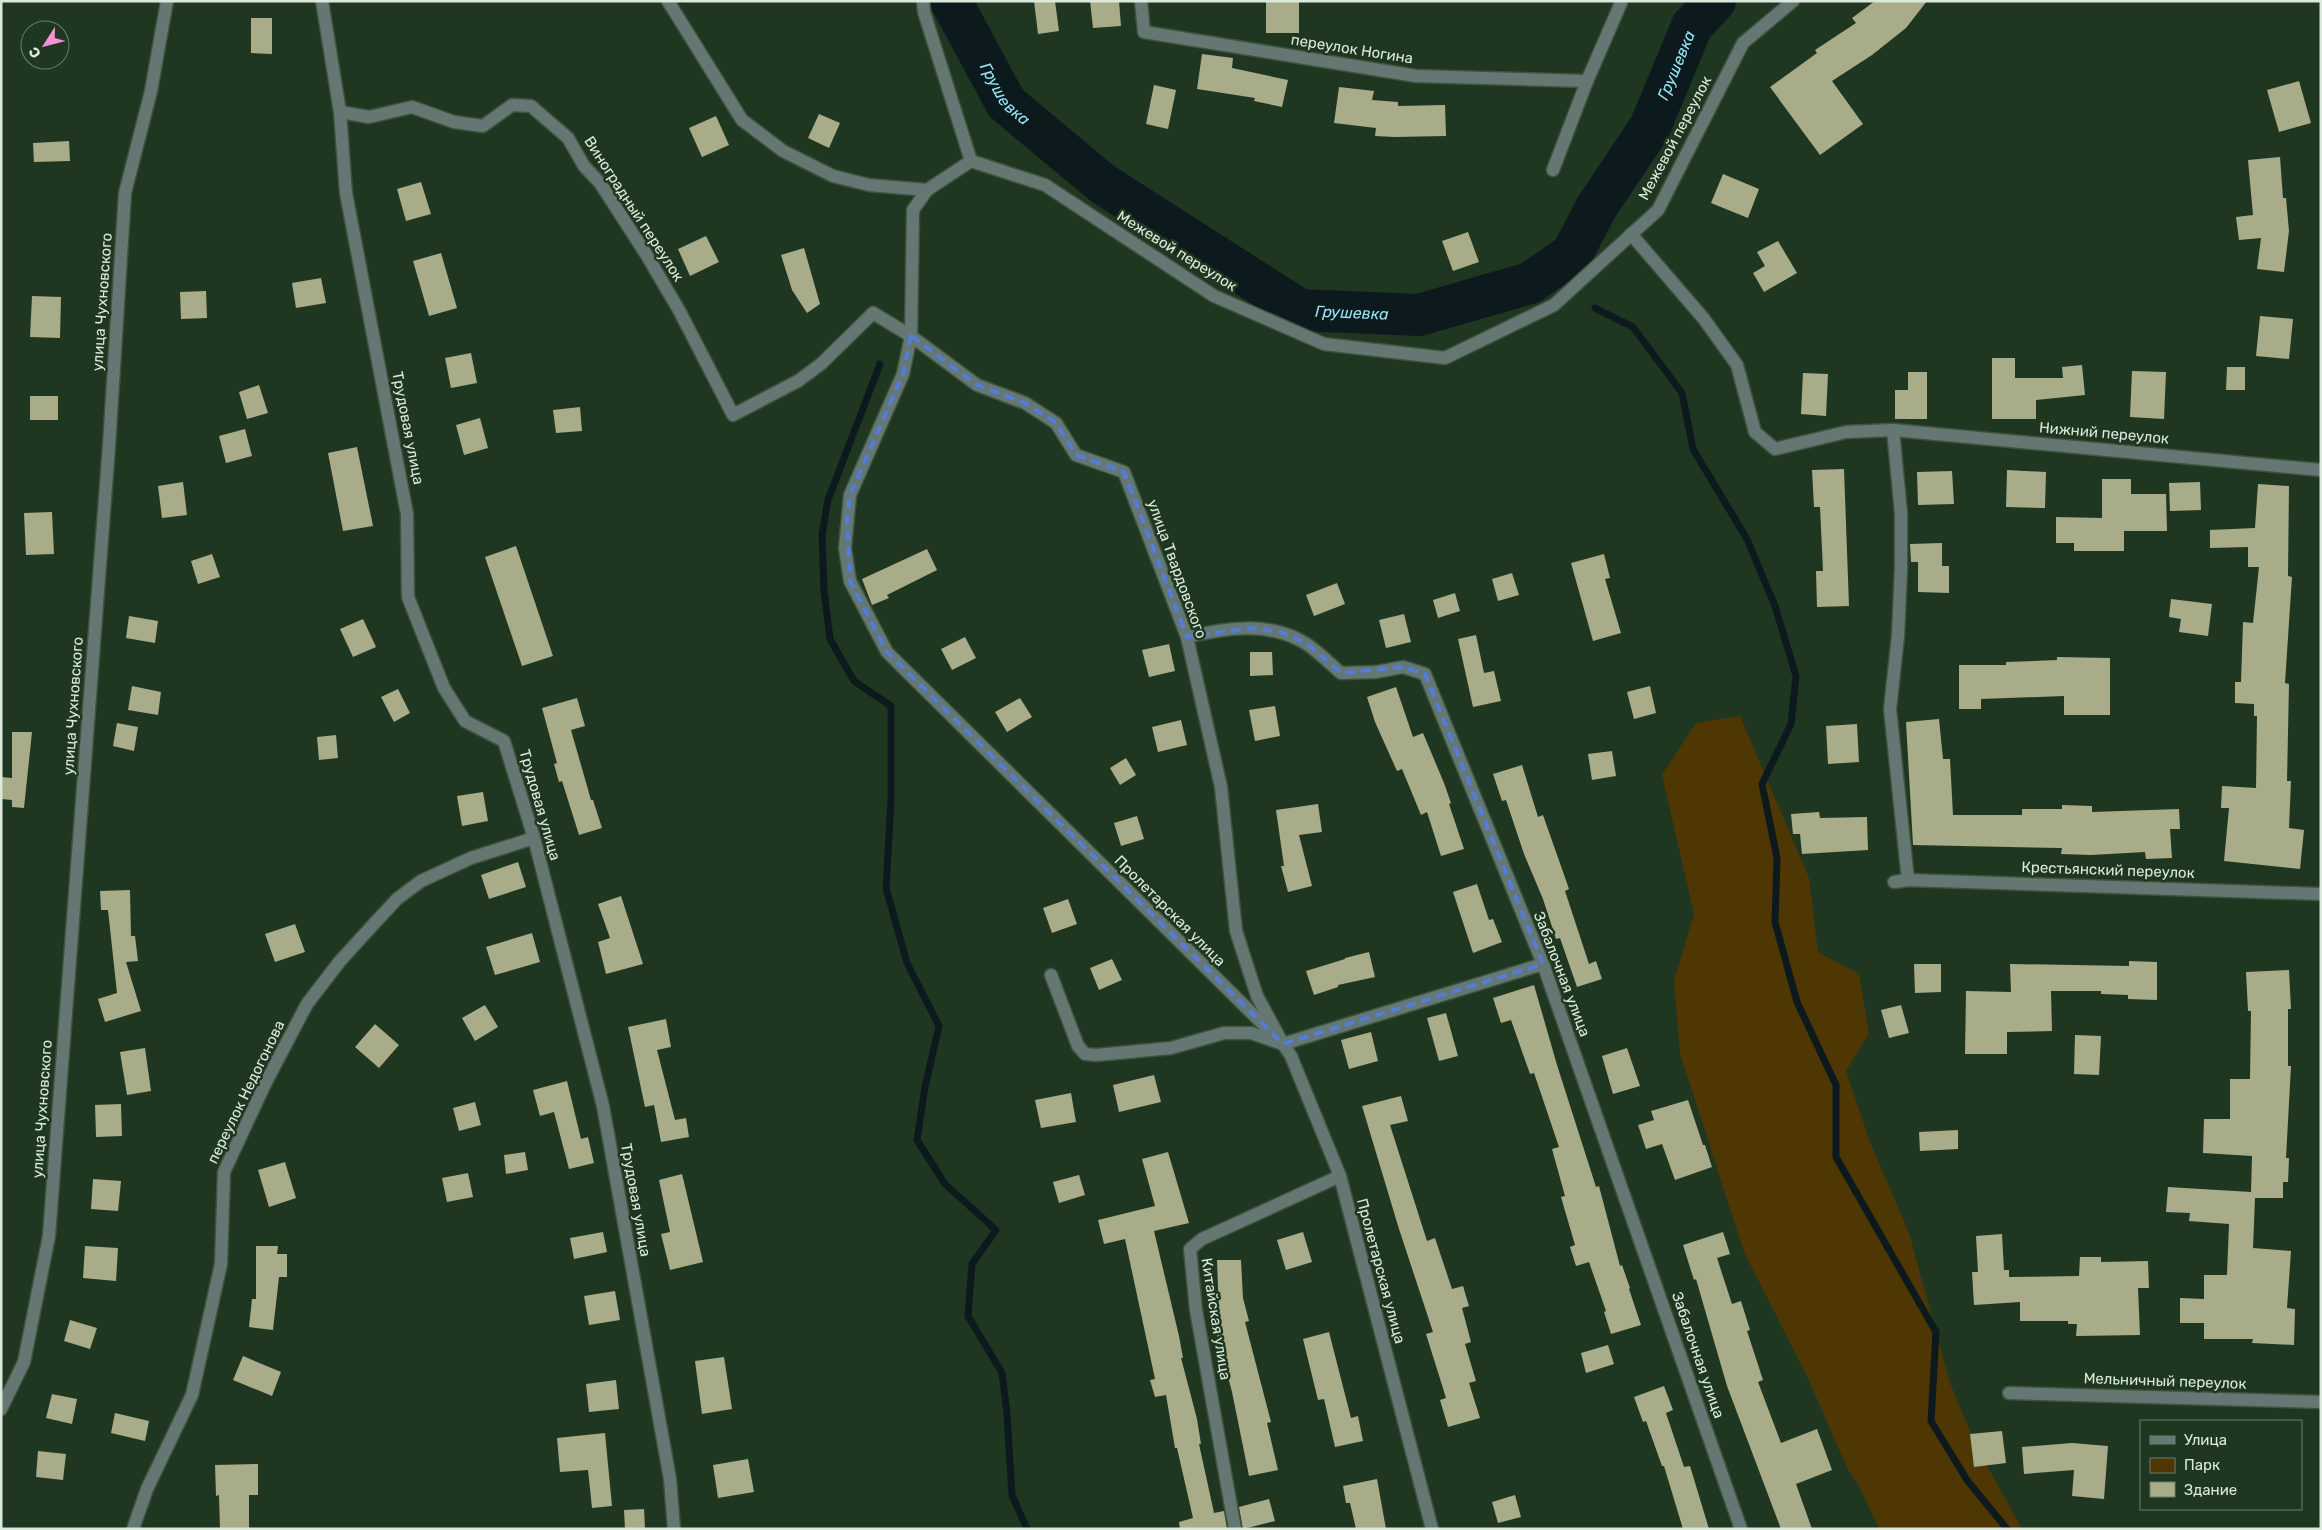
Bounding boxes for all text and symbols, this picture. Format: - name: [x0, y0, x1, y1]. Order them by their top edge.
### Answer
- north arrow: [20, 20, 70, 70]
- water label: Грушевка: [1653, 28, 1699, 103]
- street label: переулок Ногина: [1290, 30, 1414, 68]
- text: С: [25, 43, 45, 61]
- water label: Грушевка: [976, 59, 1034, 129]
- street label: Межевой переулок: [1635, 73, 1715, 203]
- street label: Виноградный переулок: [580, 133, 688, 285]
- street label: Межевой переулок: [1114, 207, 1240, 295]
- street label: улица Чухновского: [88, 232, 116, 372]
- water label: Грушевка: [1315, 301, 1389, 323]
- street label: Трудовая улица: [388, 370, 428, 486]
- street label: Нижний переулок: [2038, 418, 2170, 448]
- street label: улица Твардовского: [1143, 497, 1211, 641]
- street label: улица Чухновского: [59, 636, 87, 776]
- street label: Трудовая улица: [516, 747, 564, 863]
- street label: Пролетарская улица: [1111, 852, 1229, 970]
- street label: Крестьянский переулок: [2021, 858, 2195, 882]
- street label: Забалочная улица: [1530, 909, 1594, 1039]
- street label: переулок Недогонова: [203, 1017, 289, 1167]
- street label: улица Чухновского: [28, 1039, 56, 1179]
- street label: Трудовая улица: [617, 1142, 655, 1258]
- street label: Пролетарская улица: [1353, 1196, 1409, 1346]
- street label: Китайская улица: [1197, 1257, 1235, 1381]
- street label: Забалочная улица: [1668, 1289, 1728, 1421]
- street label: Мельничный переулок: [2083, 1369, 2247, 1393]
- legend: [2140, 1420, 2302, 1510]
- text: Улица: [2184, 1431, 2227, 1449]
- text: Парк: [2184, 1456, 2220, 1474]
- text: Здание: [2184, 1481, 2237, 1499]

